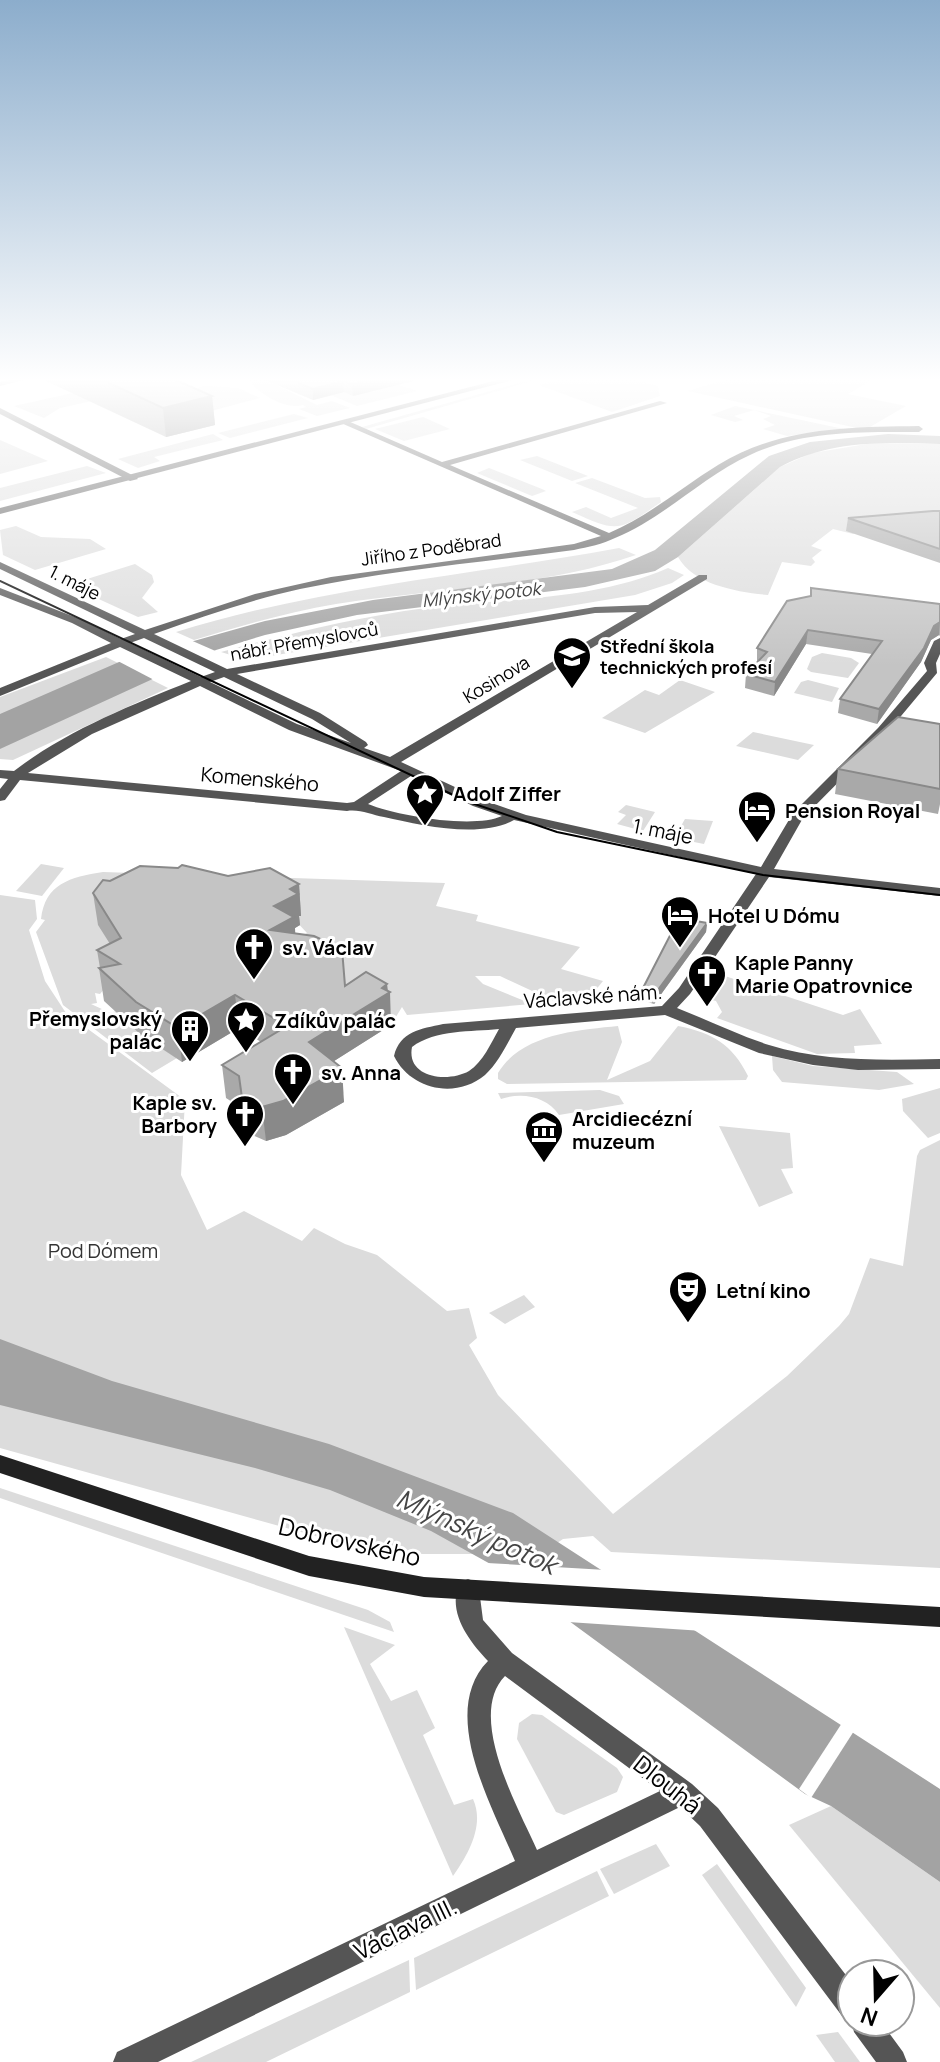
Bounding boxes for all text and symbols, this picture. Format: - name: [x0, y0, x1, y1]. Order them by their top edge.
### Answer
- street label: Jiřího z Poděbrad: [359, 527, 503, 571]
- street label: 1. máje: [45, 559, 105, 605]
- water label: Mlýnský potok: [421, 576, 544, 612]
- street label: nábř. Přemyslovců: [228, 616, 380, 666]
- place label: Střední škola technických profesí: [600, 634, 772, 679]
- school or university icon: Střední škola technických profesí: [551, 635, 593, 690]
- street label: Kosinova: [458, 650, 534, 708]
- street label: Komenského: [200, 760, 320, 798]
- place icon: Adolf Ziffer: [404, 772, 446, 827]
- place label: Adolf Ziffer: [453, 780, 561, 807]
- hotel icon: Pension Royal: [736, 789, 778, 844]
- place label: Pension Royal: [785, 797, 920, 824]
- street label: 1. máje: [631, 812, 695, 850]
- hotel icon: Hotel U Dómu: [659, 894, 701, 949]
- place label: Hotel U Dómu: [708, 902, 840, 929]
- church icon: sv. Václav: [233, 926, 275, 981]
- place label: sv. Václav: [282, 934, 374, 961]
- place label: Kaple Panny Marie Opatrovnice: [735, 949, 913, 999]
- church icon: Kaple Panny Marie Opatrovnice: [686, 953, 728, 1008]
- street label: Václavské nám.: [523, 978, 663, 1014]
- place icon: Zdíkův palác: [225, 999, 267, 1054]
- place label: Přemyslovský palác: [29, 1005, 163, 1055]
- place label: Zdíkův palác: [274, 1007, 396, 1034]
- building icon: Přemyslovský palác: [169, 1008, 211, 1063]
- church icon: sv. Anna: [272, 1051, 314, 1106]
- place label: sv. Anna: [321, 1059, 401, 1086]
- place label: Kaple sv. Barbory: [133, 1089, 218, 1139]
- church icon: Kaple sv. Barbory: [224, 1093, 266, 1148]
- place label: Arcidiecézní muzeum: [572, 1105, 693, 1155]
- museum icon: Arcidiecézní muzeum: [523, 1109, 565, 1164]
- park label: Pod Dómem: [48, 1237, 158, 1264]
- theatre icon: Letní kino: [667, 1269, 709, 1324]
- place label: Letní kino: [716, 1277, 811, 1304]
- water label: Mlýnský potok: [391, 1480, 566, 1584]
- street label: Dobrovského: [276, 1509, 424, 1573]
- street label: Dlouhá: [627, 1747, 709, 1821]
- street label: Václava III.: [348, 1889, 462, 1967]
- north arrow: [836, 1958, 916, 2038]
- text: N: [857, 2000, 882, 2034]

